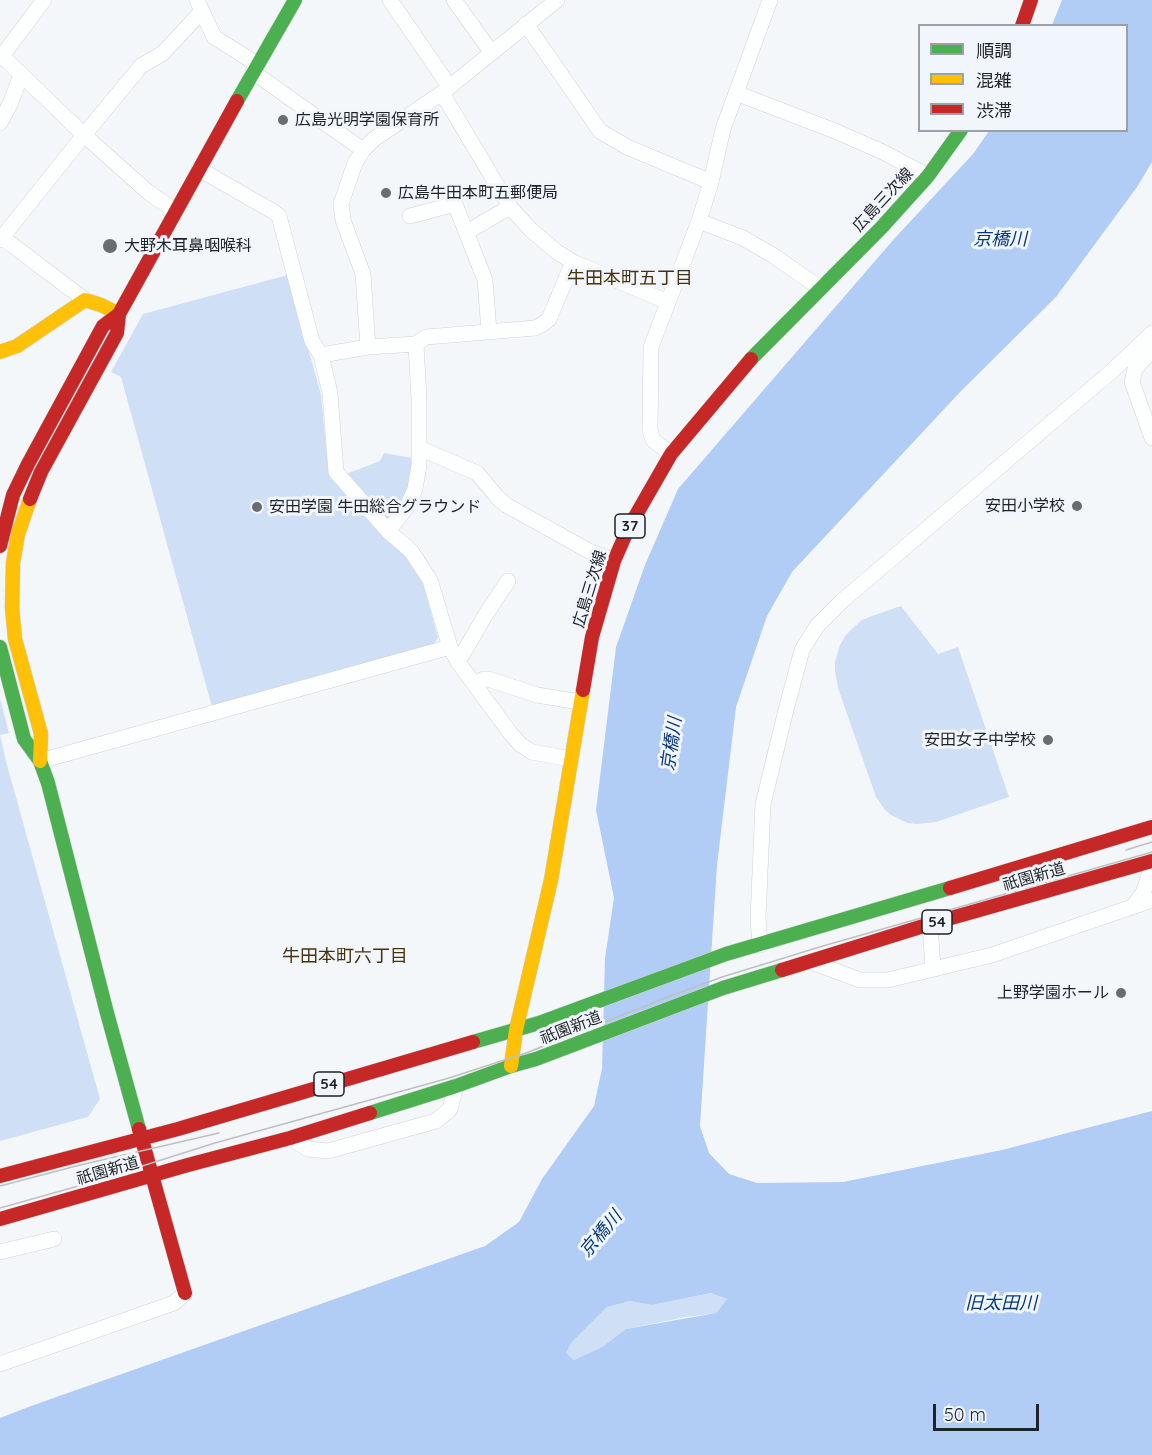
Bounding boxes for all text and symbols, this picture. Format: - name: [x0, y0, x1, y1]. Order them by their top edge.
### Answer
- legend: [918, 24, 1128, 132]
- text: 順調: [976, 39, 1012, 62]
- text: 混雑: [976, 69, 1012, 92]
- text: 渋滞: [976, 99, 1012, 122]
- place label: 広島光明学園保育所: [295, 110, 439, 130]
- marker: 広島光明学園保育所: [276, 113, 290, 127]
- street label: 広島三次線: [849, 164, 917, 236]
- place label: 広島牛田本町五郵便局: [398, 183, 558, 203]
- marker: 広島牛田本町五郵便局: [379, 186, 393, 200]
- water label: 京橋川: [973, 229, 1027, 251]
- place label: 大野木耳鼻咽喉科: [124, 236, 252, 256]
- marker: 大野木耳鼻咽喉科: [101, 237, 119, 255]
- district label: 牛田本町五丁目: [567, 268, 693, 290]
- place label: 安田小学校: [985, 496, 1065, 516]
- place label: 安田学園 牛田総合グラウンド: [269, 497, 481, 517]
- marker: 安田小学校: [1070, 499, 1084, 513]
- marker: 安田学園 牛田総合グラウンド: [250, 500, 264, 514]
- road number: 37: [615, 514, 645, 538]
- street label: 広島三次線: [569, 548, 611, 630]
- water label: 京橋川: [658, 716, 686, 772]
- place label: 安田女子中学校: [924, 730, 1036, 750]
- marker: 安田女子中学校: [1041, 733, 1055, 747]
- street label: 祇園新道: [1001, 859, 1067, 895]
- road number: 54: [922, 910, 952, 934]
- district label: 牛田本町六丁目: [282, 946, 408, 968]
- place label: 上野学園ホール: [997, 983, 1109, 1003]
- marker: 上野学園ホール: [1114, 986, 1128, 1000]
- street label: 祇園新道: [538, 1008, 604, 1048]
- road number: 54: [314, 1072, 344, 1096]
- street label: 祇園新道: [75, 1153, 141, 1189]
- water label: 京橋川: [575, 1206, 627, 1262]
- water label: 旧太田川: [965, 1293, 1037, 1315]
- scale bar: [936, 1392, 1042, 1430]
- text: 50 m: [944, 1403, 986, 1426]

